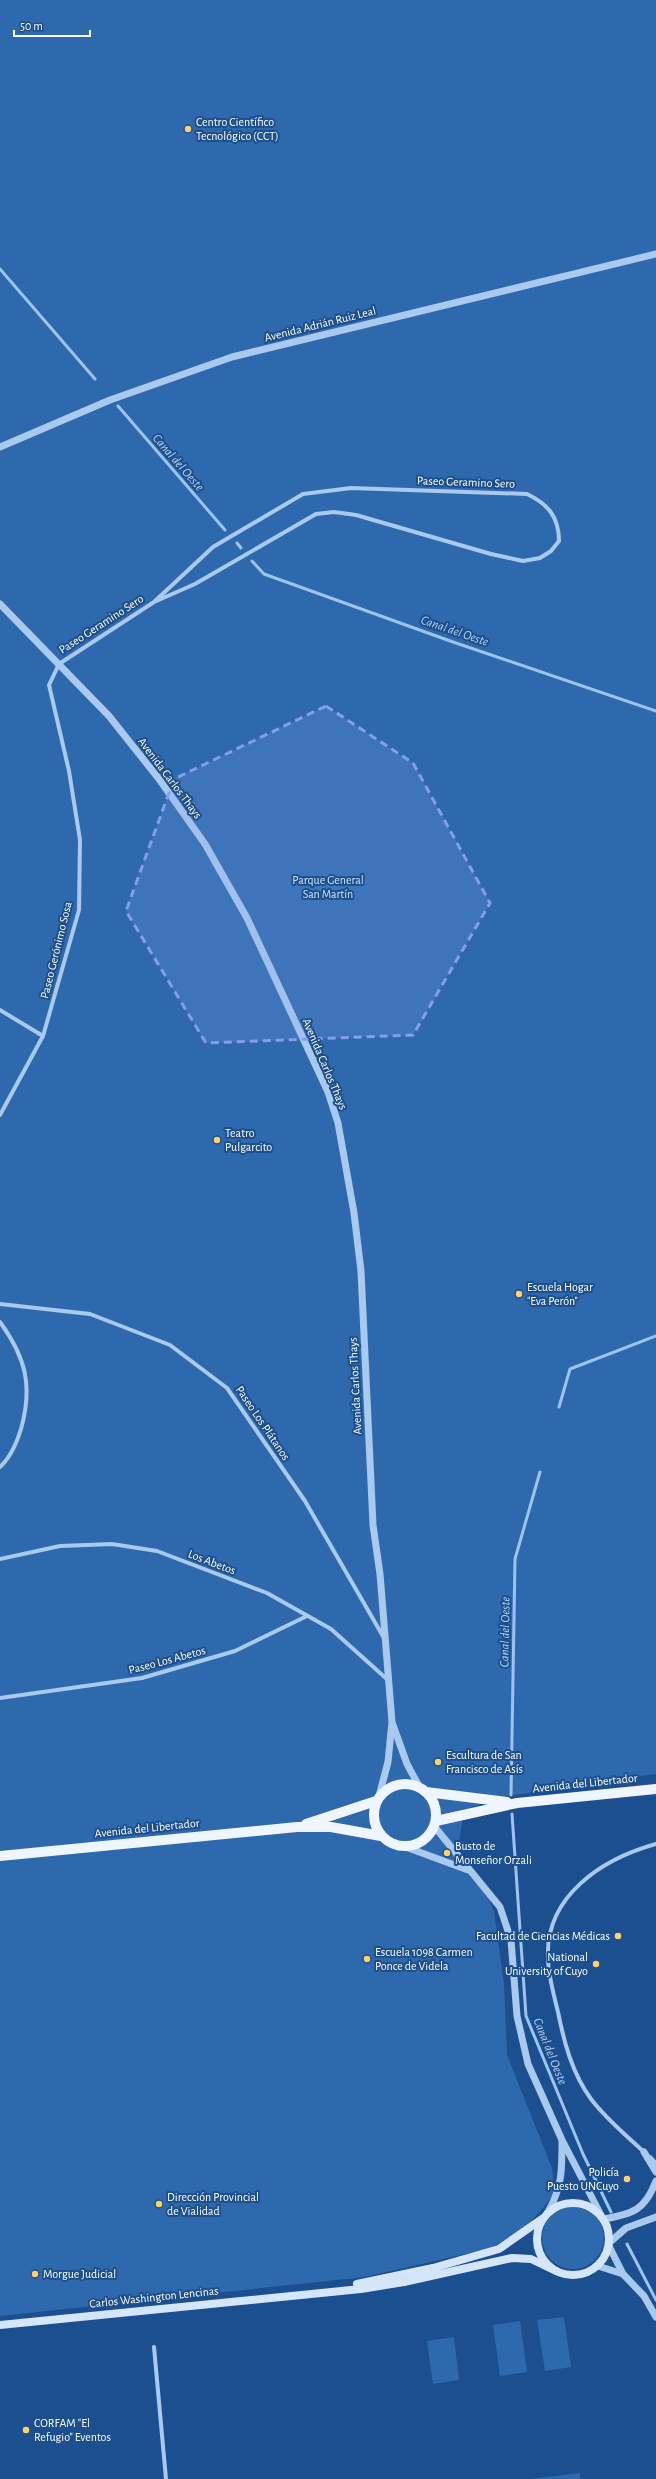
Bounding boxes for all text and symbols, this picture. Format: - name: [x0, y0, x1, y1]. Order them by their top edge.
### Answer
- scale bar: [14, 12, 90, 38]
- text: 50 m: [20, 20, 43, 32]
- place label: Centro Científico Tecnológico (CCT): [196, 116, 279, 142]
- marker: Centro Científico Tecnológico (CCT): [183, 124, 193, 134]
- street label: Avenida Adrián Ruiz Leal: [263, 304, 377, 344]
- water label: Canal del Oeste: [150, 432, 206, 494]
- street label: Paseo Geramino Sero: [417, 474, 515, 490]
- street label: Paseo Geramino Sero: [57, 592, 146, 656]
- water label: Canal del Oeste: [419, 614, 490, 649]
- street label: Avenida Carlos Thays: [135, 735, 204, 821]
- park label: Parque General San Martín: [292, 874, 364, 900]
- street label: Paseo Gerónimo Sosa: [38, 900, 74, 1000]
- street label: Avenida Carlos Thays: [299, 1017, 350, 1112]
- place label: Teatro Pulgarcito: [225, 1127, 272, 1153]
- marker: Teatro Pulgarcito: [212, 1135, 222, 1145]
- place label: Escuela Hogar "Eva Perón": [527, 1281, 593, 1307]
- marker: Escuela Hogar "Eva Perón": [514, 1289, 524, 1299]
- street label: Avenida Carlos Thays: [346, 1337, 365, 1435]
- street label: Paseo Los Plátanos: [234, 1384, 292, 1462]
- street label: Los Abetos: [187, 1547, 237, 1577]
- water label: Canal del Oeste: [498, 1597, 513, 1667]
- street label: Paseo Los Abetos: [127, 1644, 207, 1676]
- place label: Escultura de San Francisco de Asís: [446, 1749, 523, 1775]
- marker: Escultura de San Francisco de Asís: [433, 1757, 443, 1767]
- street label: Avenida del Libertador: [532, 1772, 638, 1794]
- street label: Avenida del Libertador: [94, 1817, 200, 1839]
- place label: Busto de Monseñor Orzali: [455, 1840, 532, 1866]
- marker: Busto de Monseñor Orzali: [442, 1848, 452, 1858]
- place label: Facultad de Ciencias Médicas: [476, 1930, 610, 1942]
- marker: Facultad de Ciencias Médicas: [613, 1931, 623, 1941]
- place label: Escuela 1098 Carmen Ponce de Videla: [375, 1946, 473, 1972]
- place label: National University of Cuyo: [505, 1951, 588, 1978]
- marker: Escuela 1098 Carmen Ponce de Videla: [362, 1954, 372, 1964]
- marker: National University of Cuyo: [591, 1959, 601, 1969]
- water label: Canal del Oeste: [530, 2016, 569, 2087]
- place label: Policía Puesto UNCuyo: [547, 2166, 619, 2193]
- marker: Policía Puesto UNCuyo: [622, 2174, 632, 2184]
- place label: Dirección Provincial de Vialidad: [167, 2191, 259, 2217]
- marker: Dirección Provincial de Vialidad: [154, 2199, 164, 2209]
- place label: Morgue Judicial: [43, 2268, 116, 2280]
- marker: Morgue Judicial: [30, 2269, 40, 2279]
- street label: Carlos Washington Lencinas: [89, 2284, 219, 2310]
- place label: CORFAM "El Refugio" Eventos: [34, 2417, 111, 2443]
- marker: CORFAM "El Refugio" Eventos: [21, 2425, 31, 2435]

